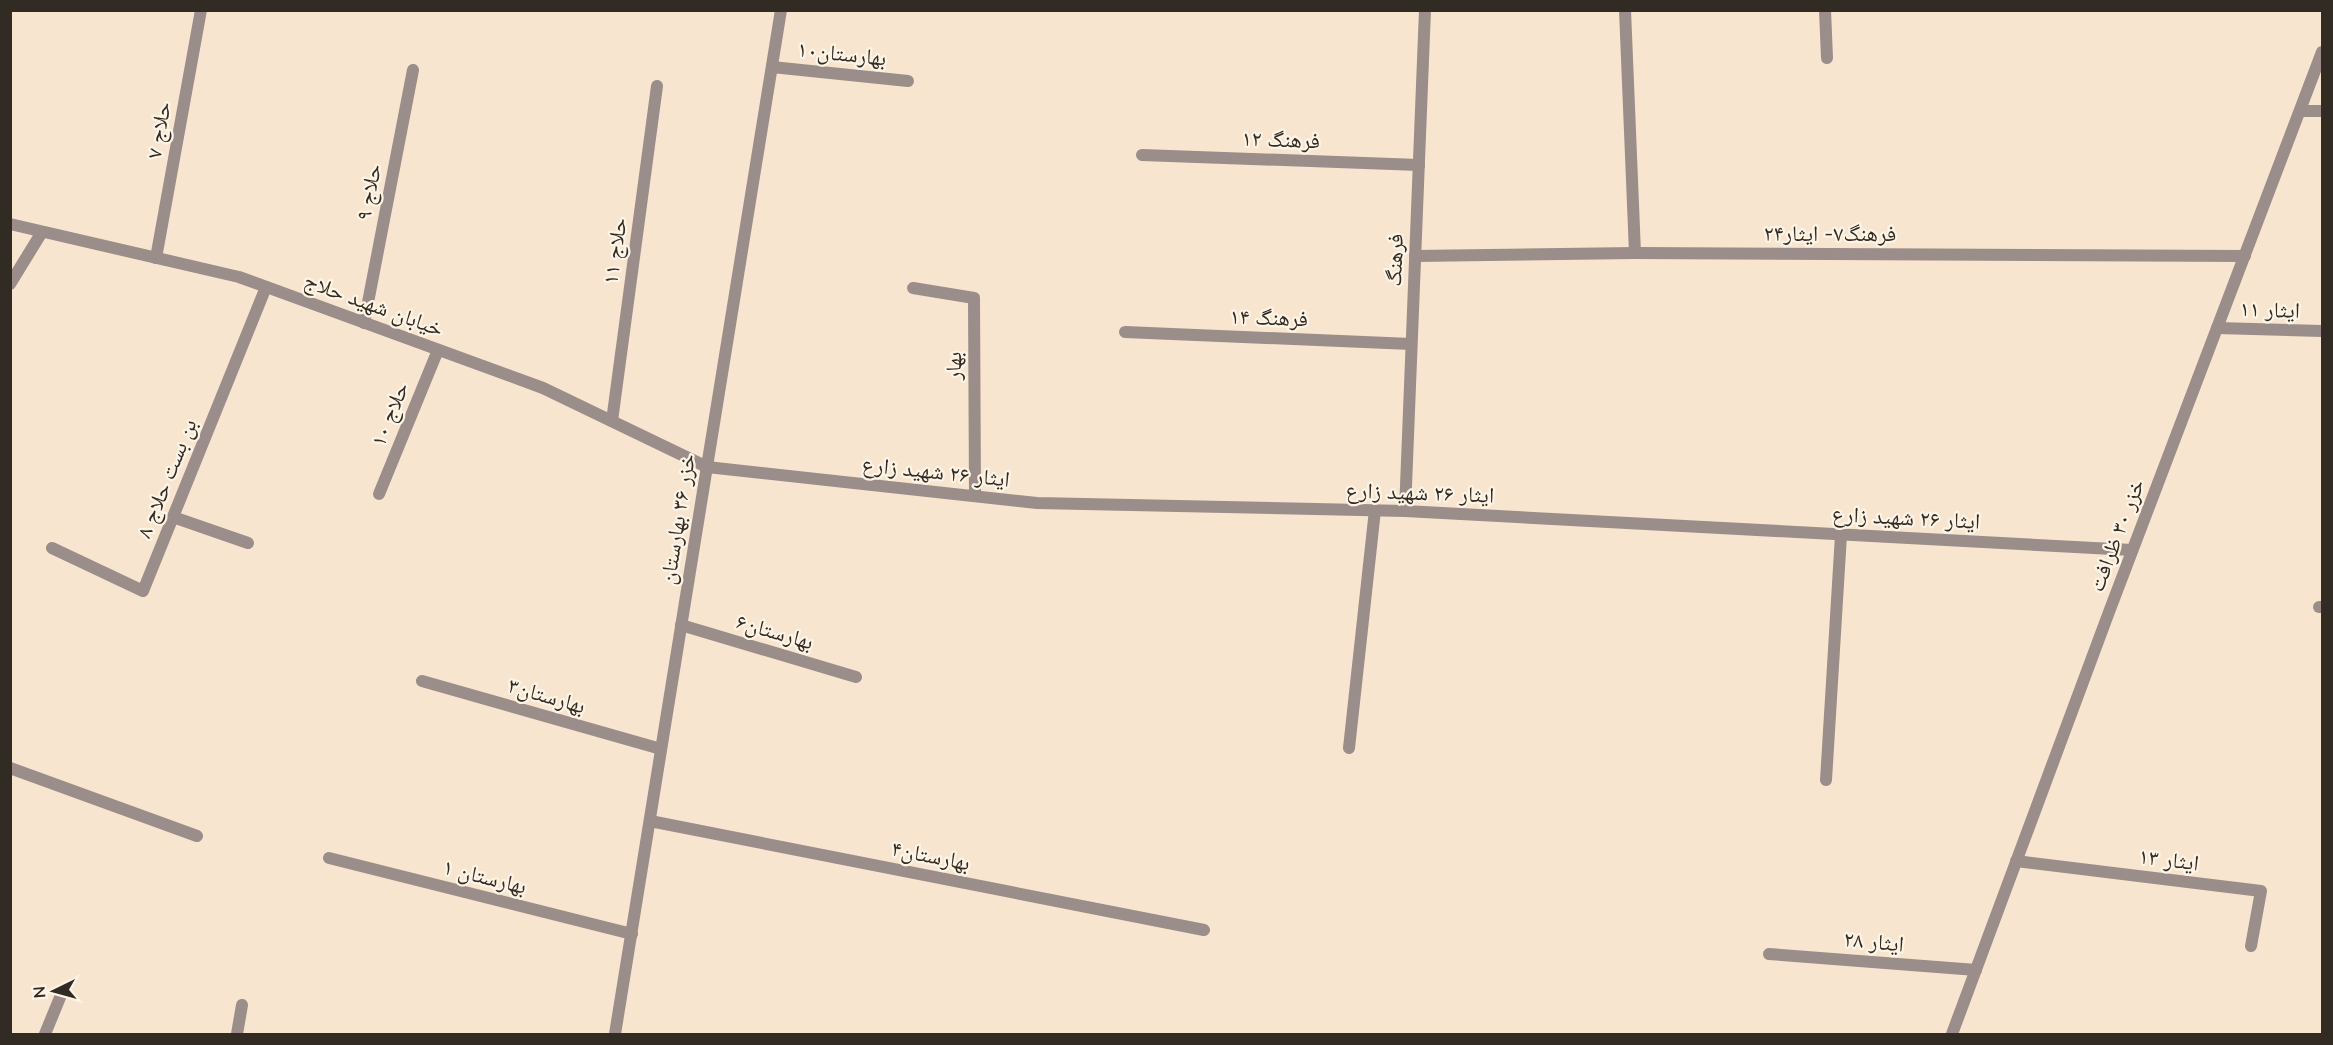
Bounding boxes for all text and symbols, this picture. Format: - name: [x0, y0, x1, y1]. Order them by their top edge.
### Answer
- street label: بهارستان۱۰: [796, 34, 888, 72]
- street label: حلاج ۷: [139, 99, 177, 161]
- street label: فرهنگ ۱۲: [1241, 124, 1321, 154]
- street label: حلاج ۹: [349, 161, 387, 223]
- street label: حلاج ۱۱: [595, 216, 633, 286]
- street label: فرهنگ۷- ایثار۲۴: [1764, 219, 1896, 247]
- street label: فرهنگ: [1379, 233, 1409, 287]
- street label: خیابان شهید حلاج: [301, 266, 447, 342]
- street label: ایثار ۱۱: [2239, 294, 2301, 324]
- street label: فرهنگ ۱۴: [1229, 302, 1309, 332]
- street label: بهار: [939, 352, 967, 381]
- street label: حلاج ۱۰: [363, 378, 415, 450]
- street label: بن بست حلاج ۸: [129, 414, 203, 542]
- street label: ایثار ۲۶ شهید زارع: [861, 449, 1011, 493]
- street label: خزر ۳۶ بهارستان: [653, 452, 701, 586]
- street label: ایثار ۲۶ شهید زارع: [1345, 475, 1495, 509]
- street label: خزر ۳۰ ظرافت: [2082, 475, 2150, 595]
- street label: ایثار ۲۶ شهید زارع: [1831, 499, 1981, 535]
- street label: بهارستان۶: [733, 607, 817, 655]
- street label: بهارستان۳: [505, 671, 589, 719]
- street label: بهارستان۴: [889, 834, 973, 876]
- street label: ایثار ۱۳: [2137, 841, 2201, 877]
- street label: بهارستان ۱: [440, 852, 530, 900]
- street label: ایثار ۲۸: [1843, 924, 1905, 958]
- north arrow: [24, 961, 84, 1021]
- text: N: [29, 985, 50, 999]

